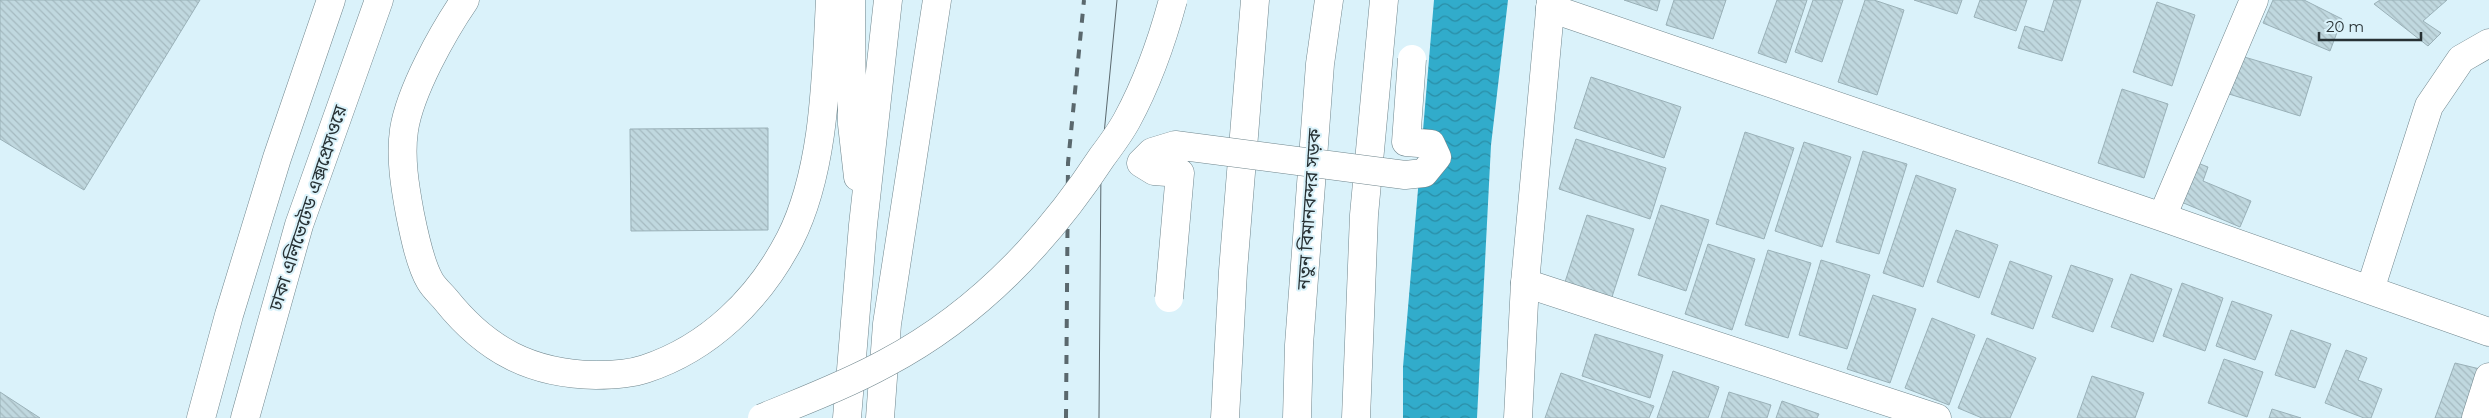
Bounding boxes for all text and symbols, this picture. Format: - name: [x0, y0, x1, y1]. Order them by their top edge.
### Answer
- scale bar: [2319, 10, 2422, 42]
- text: 20 m: [2326, 17, 2364, 36]
- street label: ঢাকা এলিভেটেড এক্সপ্রেসওয়ে: [264, 102, 352, 314]
- street label: নতুন বিমানবন্দর সড়ক: [1292, 127, 1326, 291]

